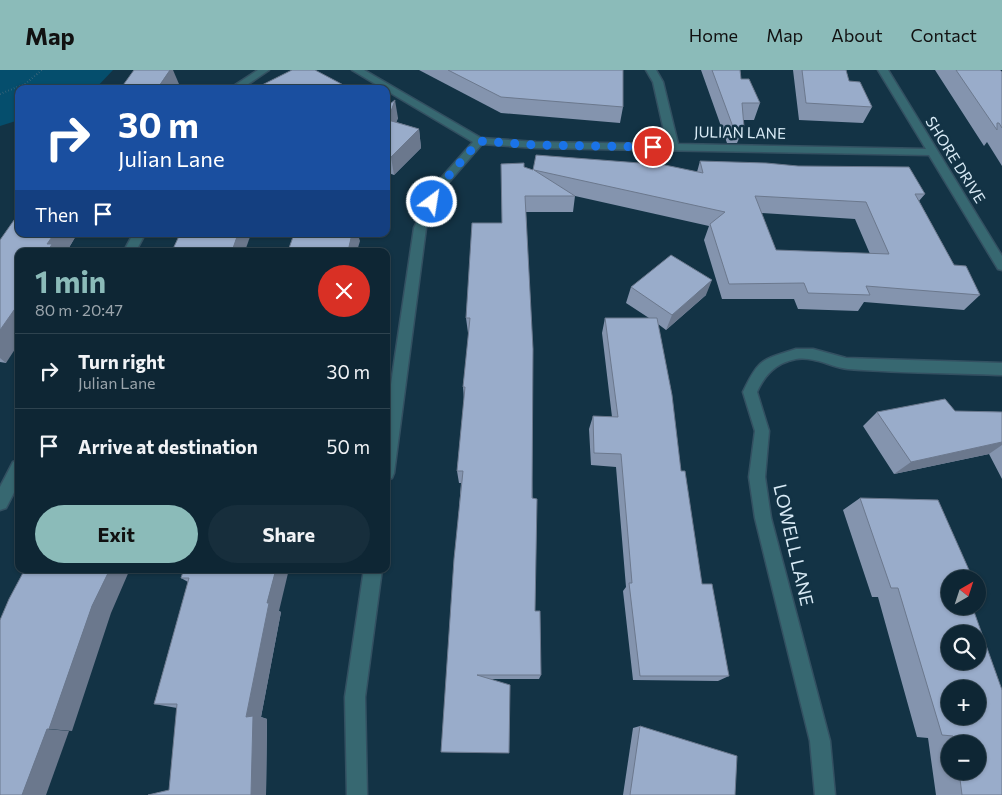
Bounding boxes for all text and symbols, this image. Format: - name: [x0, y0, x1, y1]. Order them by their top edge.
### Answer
- text: Map: [25, 21, 75, 50]
- text: Home: [689, 24, 738, 46]
- text: Map: [766, 24, 803, 46]
- text: About: [831, 24, 883, 46]
- text: Contact: [911, 24, 977, 46]
- text: 30 m: [118, 102, 199, 145]
- icon: right: [35, 105, 100, 170]
- street label: SHORE DRIVE: [922, 113, 990, 206]
- street label: JULIAN LANE: [694, 122, 786, 142]
- pin: [632, 126, 674, 168]
- icon: arrive: [639, 133, 667, 161]
- text: Julian Lane: [118, 145, 225, 172]
- position arrow: [405, 175, 457, 227]
- icon: arrive: [89, 200, 117, 228]
- text: Then: [35, 203, 79, 226]
- text: 1 min: [35, 262, 106, 299]
- button: close: [318, 265, 370, 317]
- text: 80 m · 20:47: [35, 300, 123, 319]
- text: Turn right: [78, 350, 165, 373]
- icon: right: [35, 357, 63, 385]
- text: 30 m: [327, 360, 370, 383]
- text: Julian Lane: [78, 373, 156, 392]
- icon: arrive: [35, 432, 63, 460]
- text: Arrive at destination: [78, 435, 258, 458]
- text: 50 m: [326, 435, 370, 458]
- street label: LOWELL LANE: [769, 482, 819, 608]
- button: Exit: [35, 505, 198, 563]
- button: Share: [208, 505, 370, 563]
- north arrow: [941, 570, 986, 615]
- map controls: [941, 570, 986, 780]
- button: search: [941, 625, 986, 670]
- button: +: [941, 680, 986, 725]
- button: −: [941, 735, 986, 780]

